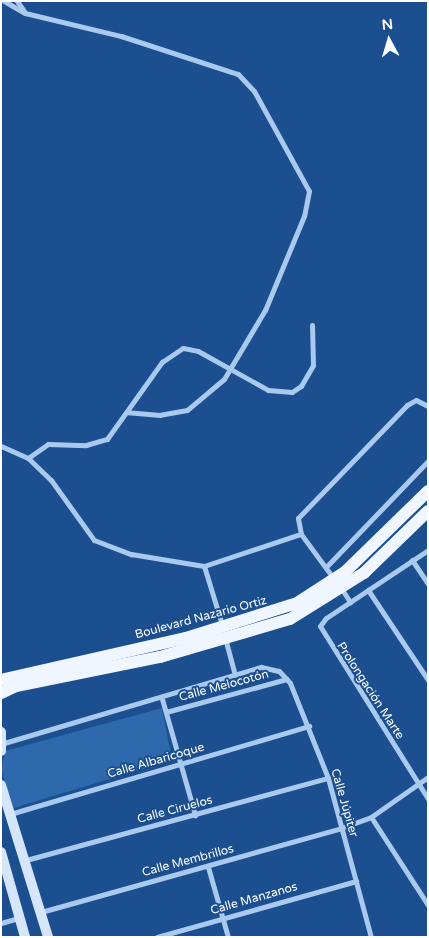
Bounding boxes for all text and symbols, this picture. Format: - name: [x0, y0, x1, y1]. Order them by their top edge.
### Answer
- north arrow: [364, 15, 414, 65]
- text: N: [381, 16, 394, 34]
- street label: Boulevard Nazario Ortiz: [134, 593, 268, 643]
- street label: Prolongación Marte: [333, 640, 407, 742]
- street label: Calle Melocotón: [178, 667, 270, 705]
- street label: Calle Albaricoque: [106, 740, 206, 782]
- street label: Calle Júpiter: [327, 767, 361, 839]
- street label: Calle Ciruelos: [136, 793, 214, 827]
- street label: Calle Membrillos: [141, 842, 235, 880]
- street label: Calle Manzanos: [209, 880, 299, 918]

